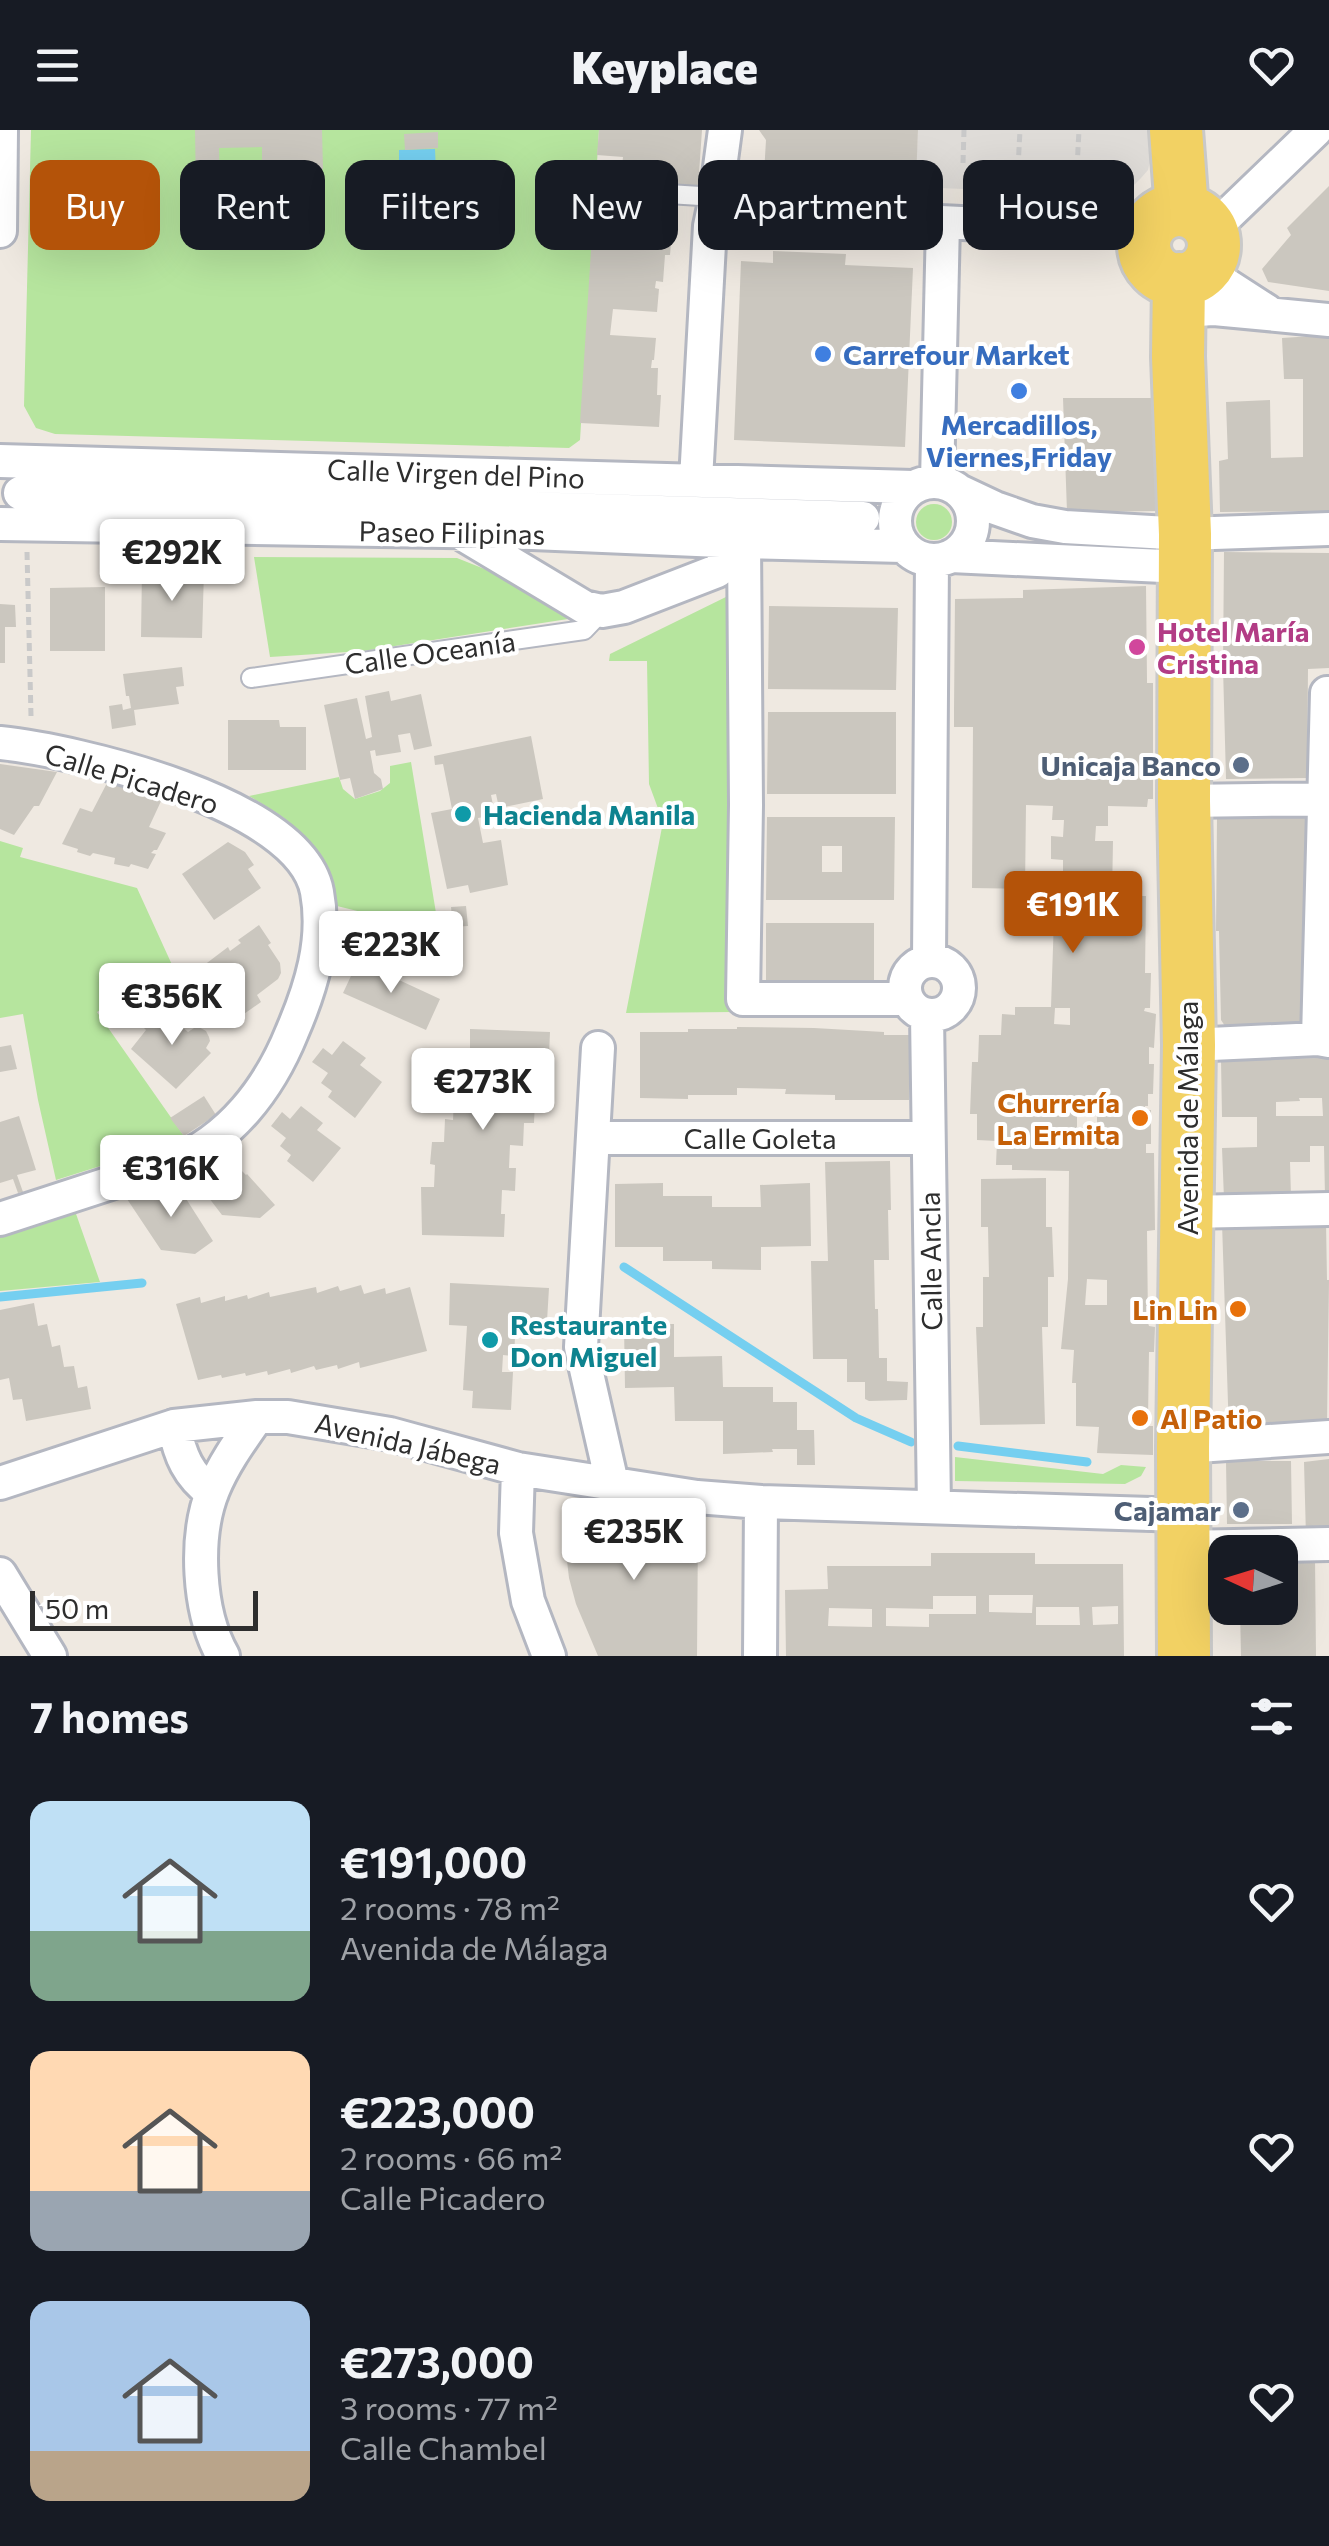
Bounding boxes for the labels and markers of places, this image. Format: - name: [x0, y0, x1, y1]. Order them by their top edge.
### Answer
- place label: Carrefour Market: [843, 337, 1070, 371]
- marker: Carrefour Market: [812, 343, 834, 365]
- marker: Mercadillos, Viernes,Friday: [1008, 380, 1030, 402]
- place label: Mercadillos, Viernes,Friday: [926, 407, 1112, 473]
- pin: €292K: [102, 519, 242, 604]
- place label: Hotel María Cristina: [1157, 614, 1310, 680]
- marker: Hotel María Cristina: [1126, 636, 1148, 658]
- place label: Unicaja Banco: [1041, 748, 1221, 782]
- marker: Unicaja Banco: [1230, 754, 1252, 776]
- place label: Hacienda Manila: [483, 797, 695, 831]
- marker: Hacienda Manila: [452, 803, 474, 825]
- pin: €191K: [1003, 871, 1143, 956]
- pin: €223K: [321, 911, 461, 996]
- pin: €356K: [102, 963, 242, 1048]
- pin: €273K: [413, 1048, 553, 1133]
- place label: Churrería La Ermita: [997, 1085, 1120, 1151]
- marker: Churrería La Ermita: [1129, 1107, 1151, 1129]
- pin: €316K: [101, 1135, 241, 1220]
- place label: Lin Lin: [1132, 1292, 1218, 1326]
- marker: Lin Lin: [1227, 1298, 1249, 1320]
- place label: Restaurante Don Miguel: [510, 1307, 667, 1373]
- marker: Restaurante Don Miguel: [479, 1329, 501, 1351]
- place label: Al Patio: [1160, 1401, 1262, 1435]
- marker: Al Patio: [1129, 1407, 1151, 1429]
- place label: Cajamar: [1114, 1493, 1221, 1527]
- pin: €235K: [564, 1498, 704, 1583]
- marker: Cajamar: [1230, 1499, 1252, 1521]

